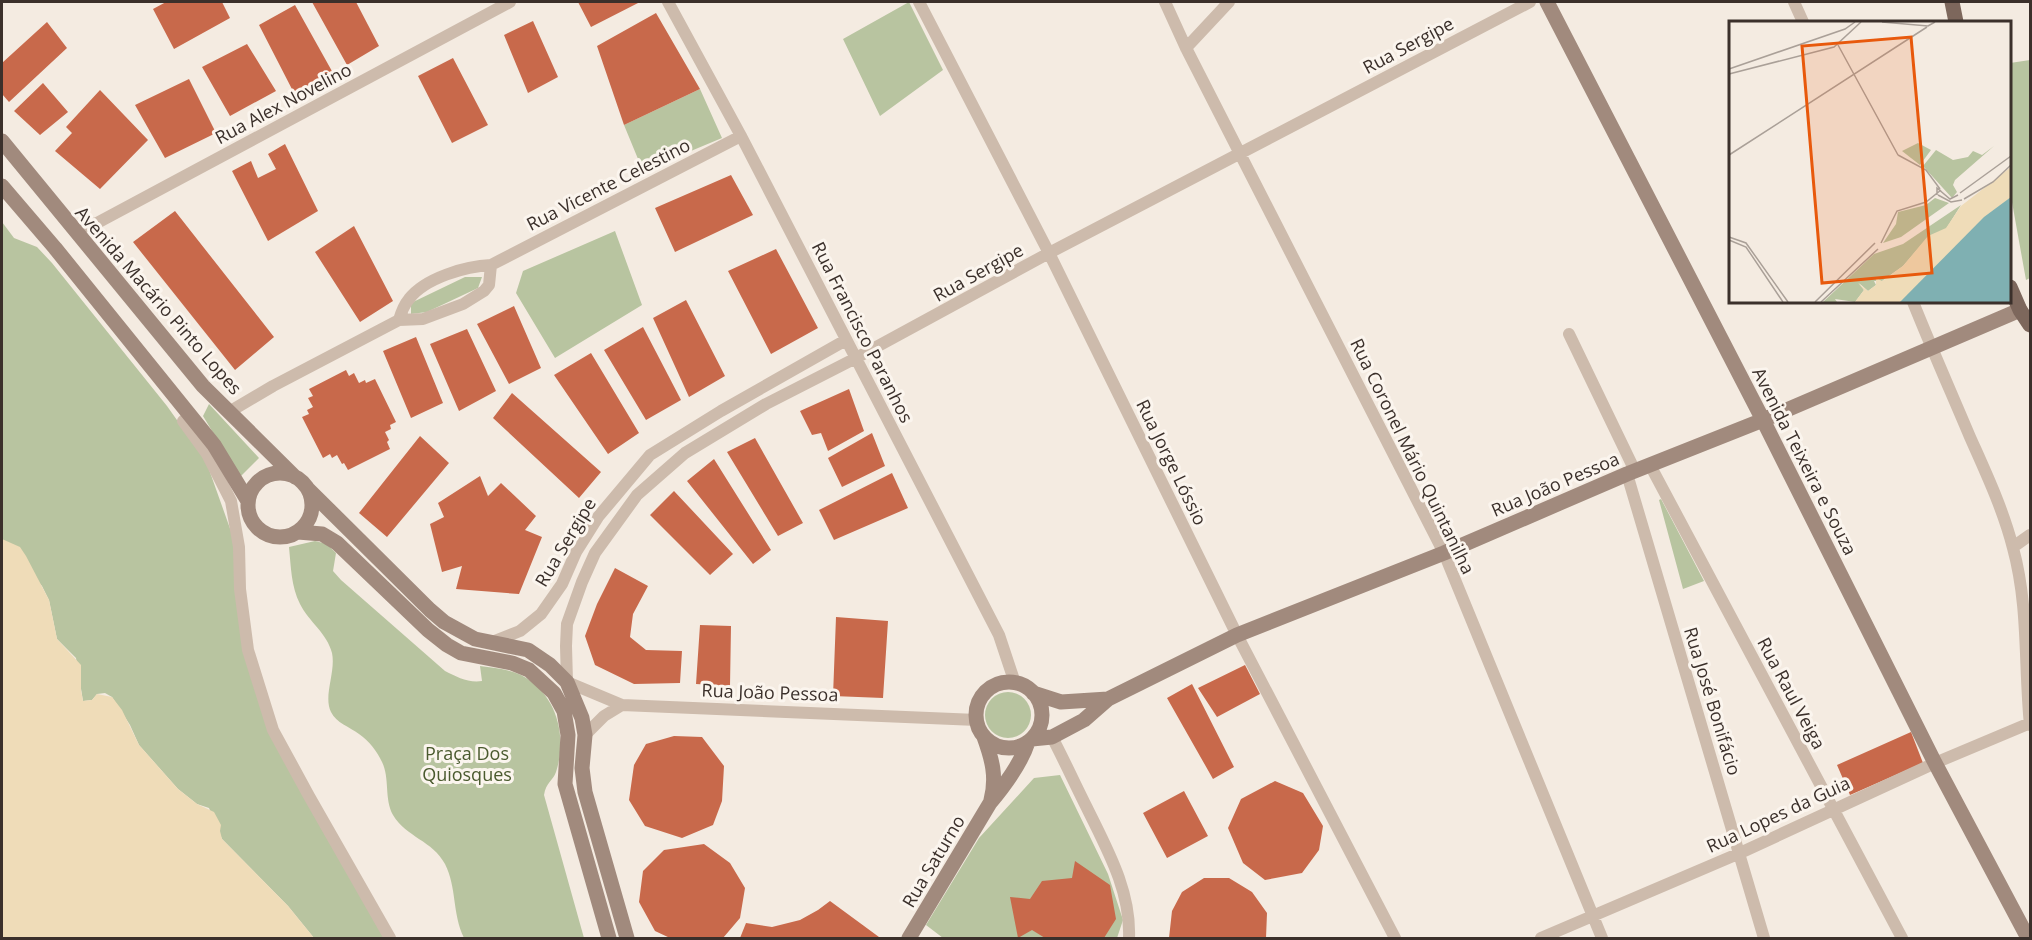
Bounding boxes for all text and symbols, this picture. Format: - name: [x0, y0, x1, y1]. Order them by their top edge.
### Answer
- street label: Rua Sergipe: [1358, 11, 1458, 79]
- inset map: [1729, 21, 2011, 303]
- street label: Rua Alex Novelino: [211, 57, 355, 149]
- street label: Rua Vicente Celestino: [522, 132, 694, 236]
- street label: Avenida Macário Pinto Lopes: [70, 201, 248, 399]
- street label: Rua Francisco Paranhos: [807, 237, 919, 427]
- street label: Rua Sergipe: [929, 237, 1027, 307]
- street label: Rua Coronel Mário Quintanilha: [1345, 334, 1481, 578]
- street label: Avenida Teixeira e Souza: [1747, 363, 1863, 559]
- street label: Rua Jorge Lóssio: [1131, 395, 1213, 529]
- street label: Rua João Pessoa: [1487, 446, 1623, 522]
- street label: Rua Sergipe: [529, 493, 601, 591]
- street label: Rua José Bonifácio: [1679, 624, 1747, 778]
- street label: Rua Raul Veiga: [1752, 633, 1832, 753]
- street label: Rua João Pessoa: [701, 678, 839, 706]
- park label: Praça Dos Quiosques: [422, 741, 512, 786]
- street label: Rua Lopes da Guia: [1702, 770, 1854, 858]
- street label: Rua Saturno: [896, 811, 970, 911]

